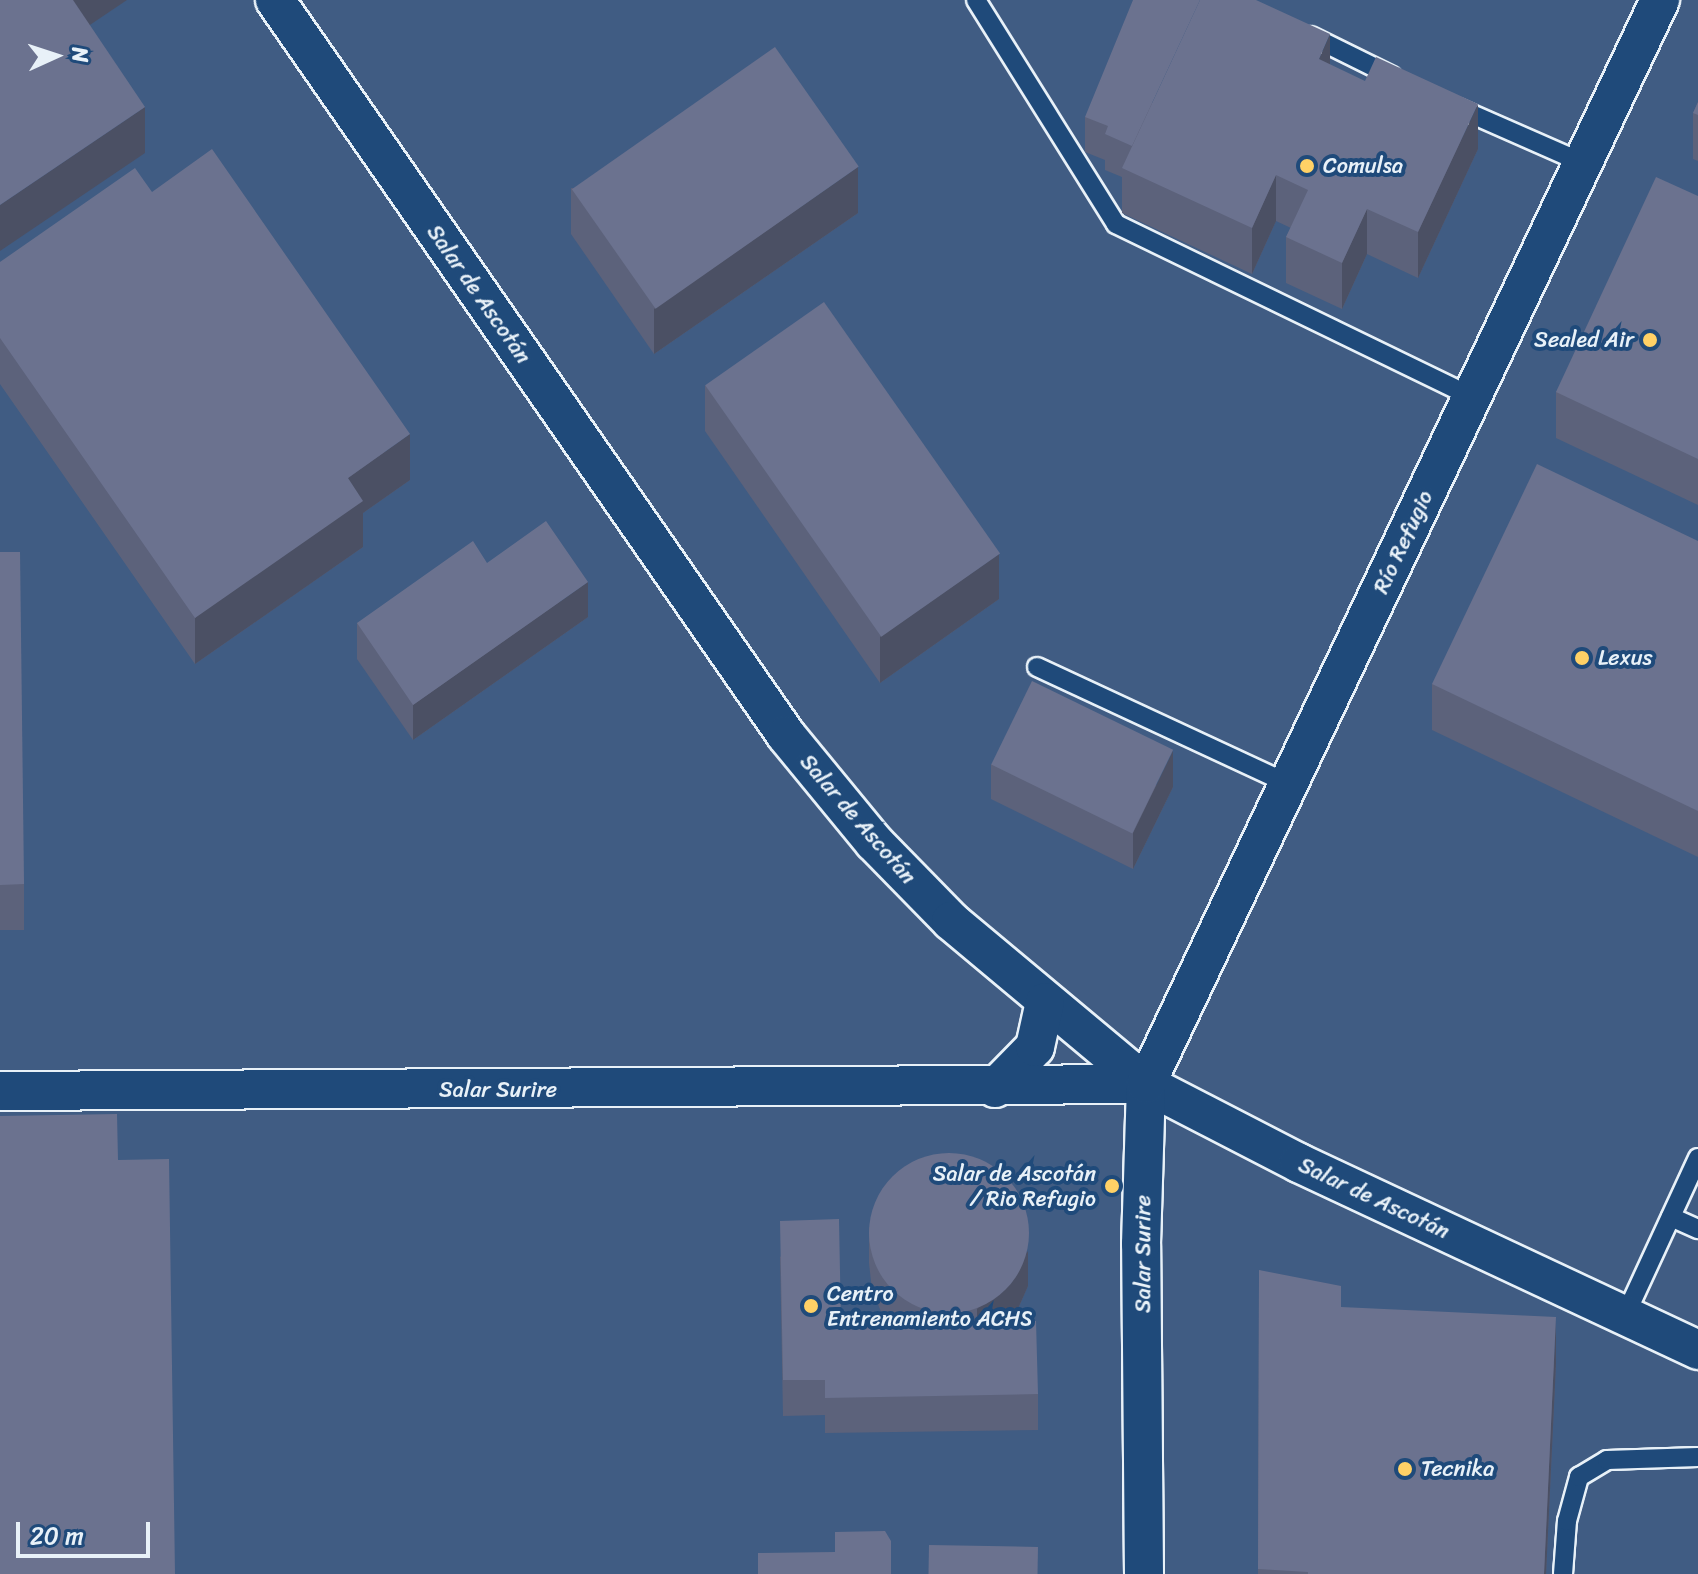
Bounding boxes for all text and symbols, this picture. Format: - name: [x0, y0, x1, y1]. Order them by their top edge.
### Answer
- north arrow: [16, 16, 96, 96]
- text: N: [61, 46, 100, 63]
- place label: Comulsa: [1323, 153, 1403, 179]
- marker: Comulsa: [1298, 157, 1316, 175]
- street label: Salar de Ascotán: [421, 219, 537, 369]
- place label: Sealed Air: [1534, 327, 1634, 353]
- marker: Sealed Air: [1641, 331, 1659, 349]
- street label: Río Refugio: [1368, 486, 1438, 598]
- place label: Lexus: [1598, 645, 1653, 671]
- marker: Lexus: [1573, 649, 1591, 667]
- street label: Salar de Ascotán: [794, 748, 922, 890]
- street label: Salar Surire: [439, 1077, 557, 1103]
- street label: Salar de Ascotán: [1294, 1151, 1454, 1245]
- place label: Salar de Ascotán / Rio Refugio: [932, 1160, 1096, 1212]
- marker: Salar de Ascotán / Rio Refugio: [1103, 1177, 1121, 1195]
- street label: Salar Surire: [1130, 1195, 1156, 1313]
- place label: Centro Entrenamiento ACHS: [827, 1280, 1032, 1332]
- marker: Centro Entrenamiento ACHS: [802, 1297, 820, 1315]
- place label: Tecnika: [1421, 1456, 1494, 1482]
- marker: Tecnika: [1396, 1460, 1414, 1478]
- scale bar: [20, 1506, 154, 1556]
- text: 20 m: [30, 1515, 84, 1557]

